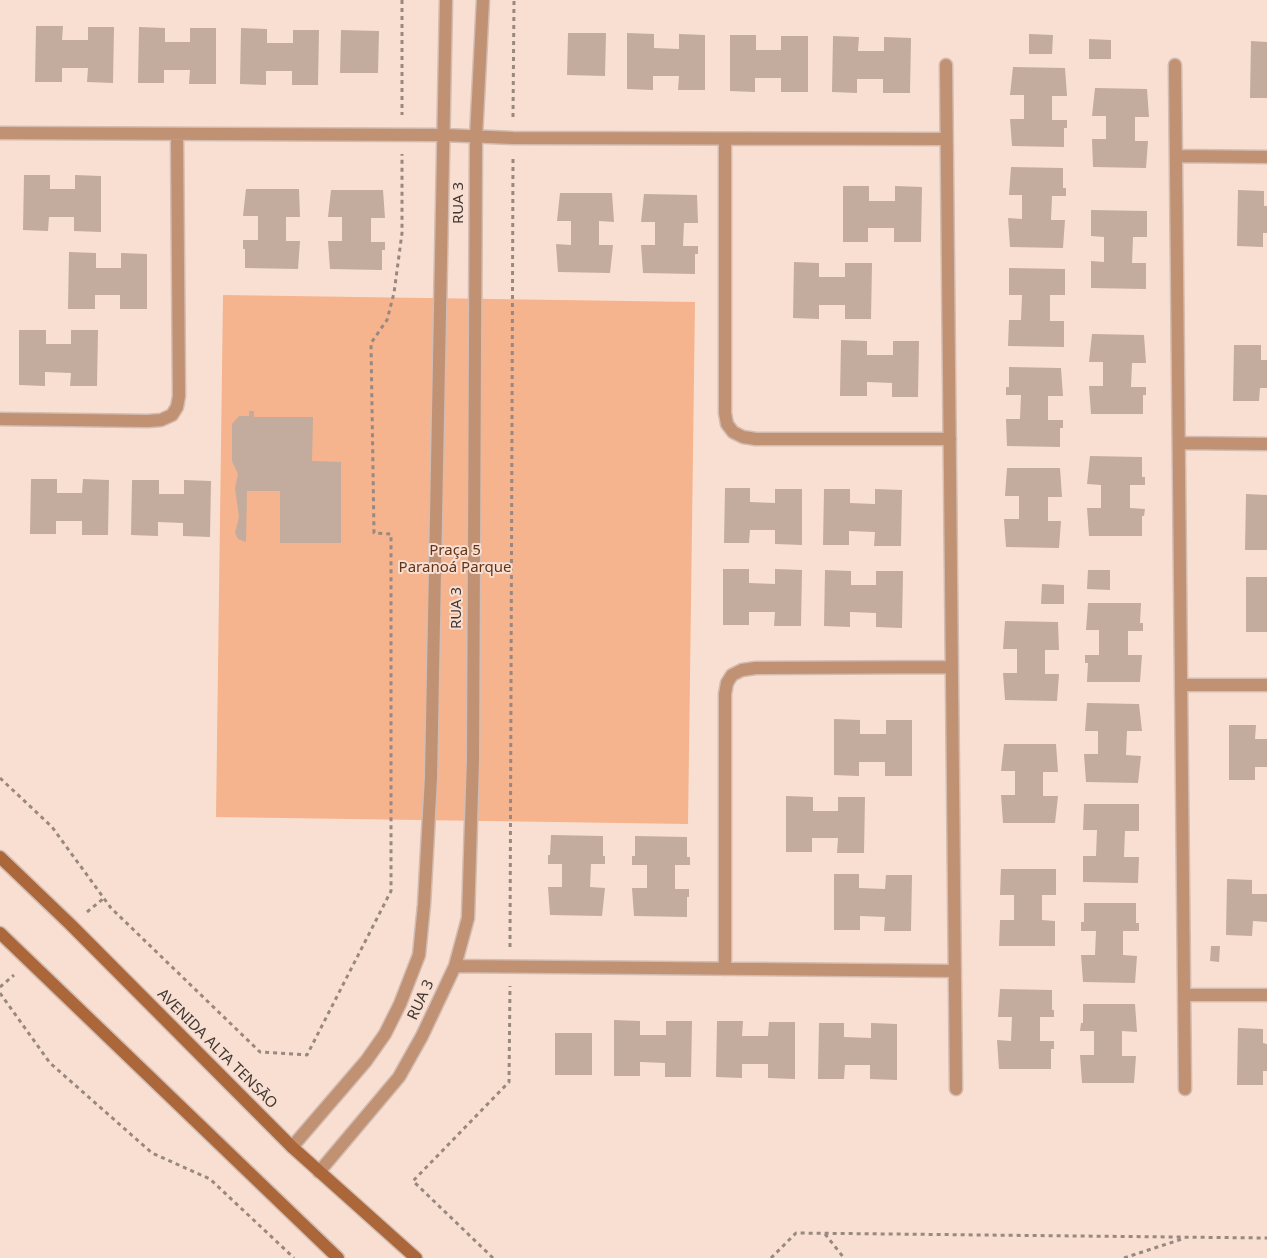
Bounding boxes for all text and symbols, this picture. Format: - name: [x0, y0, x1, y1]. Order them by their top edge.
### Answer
- street label: RUA 3: [450, 182, 468, 224]
- park label: Praça 5 Paranoá Parque: [399, 542, 511, 577]
- street label: RUA 3: [448, 587, 466, 629]
- street label: RUA 3: [404, 977, 438, 1023]
- street label: AVENIDA ALTA TENSĀO: [153, 985, 281, 1113]

